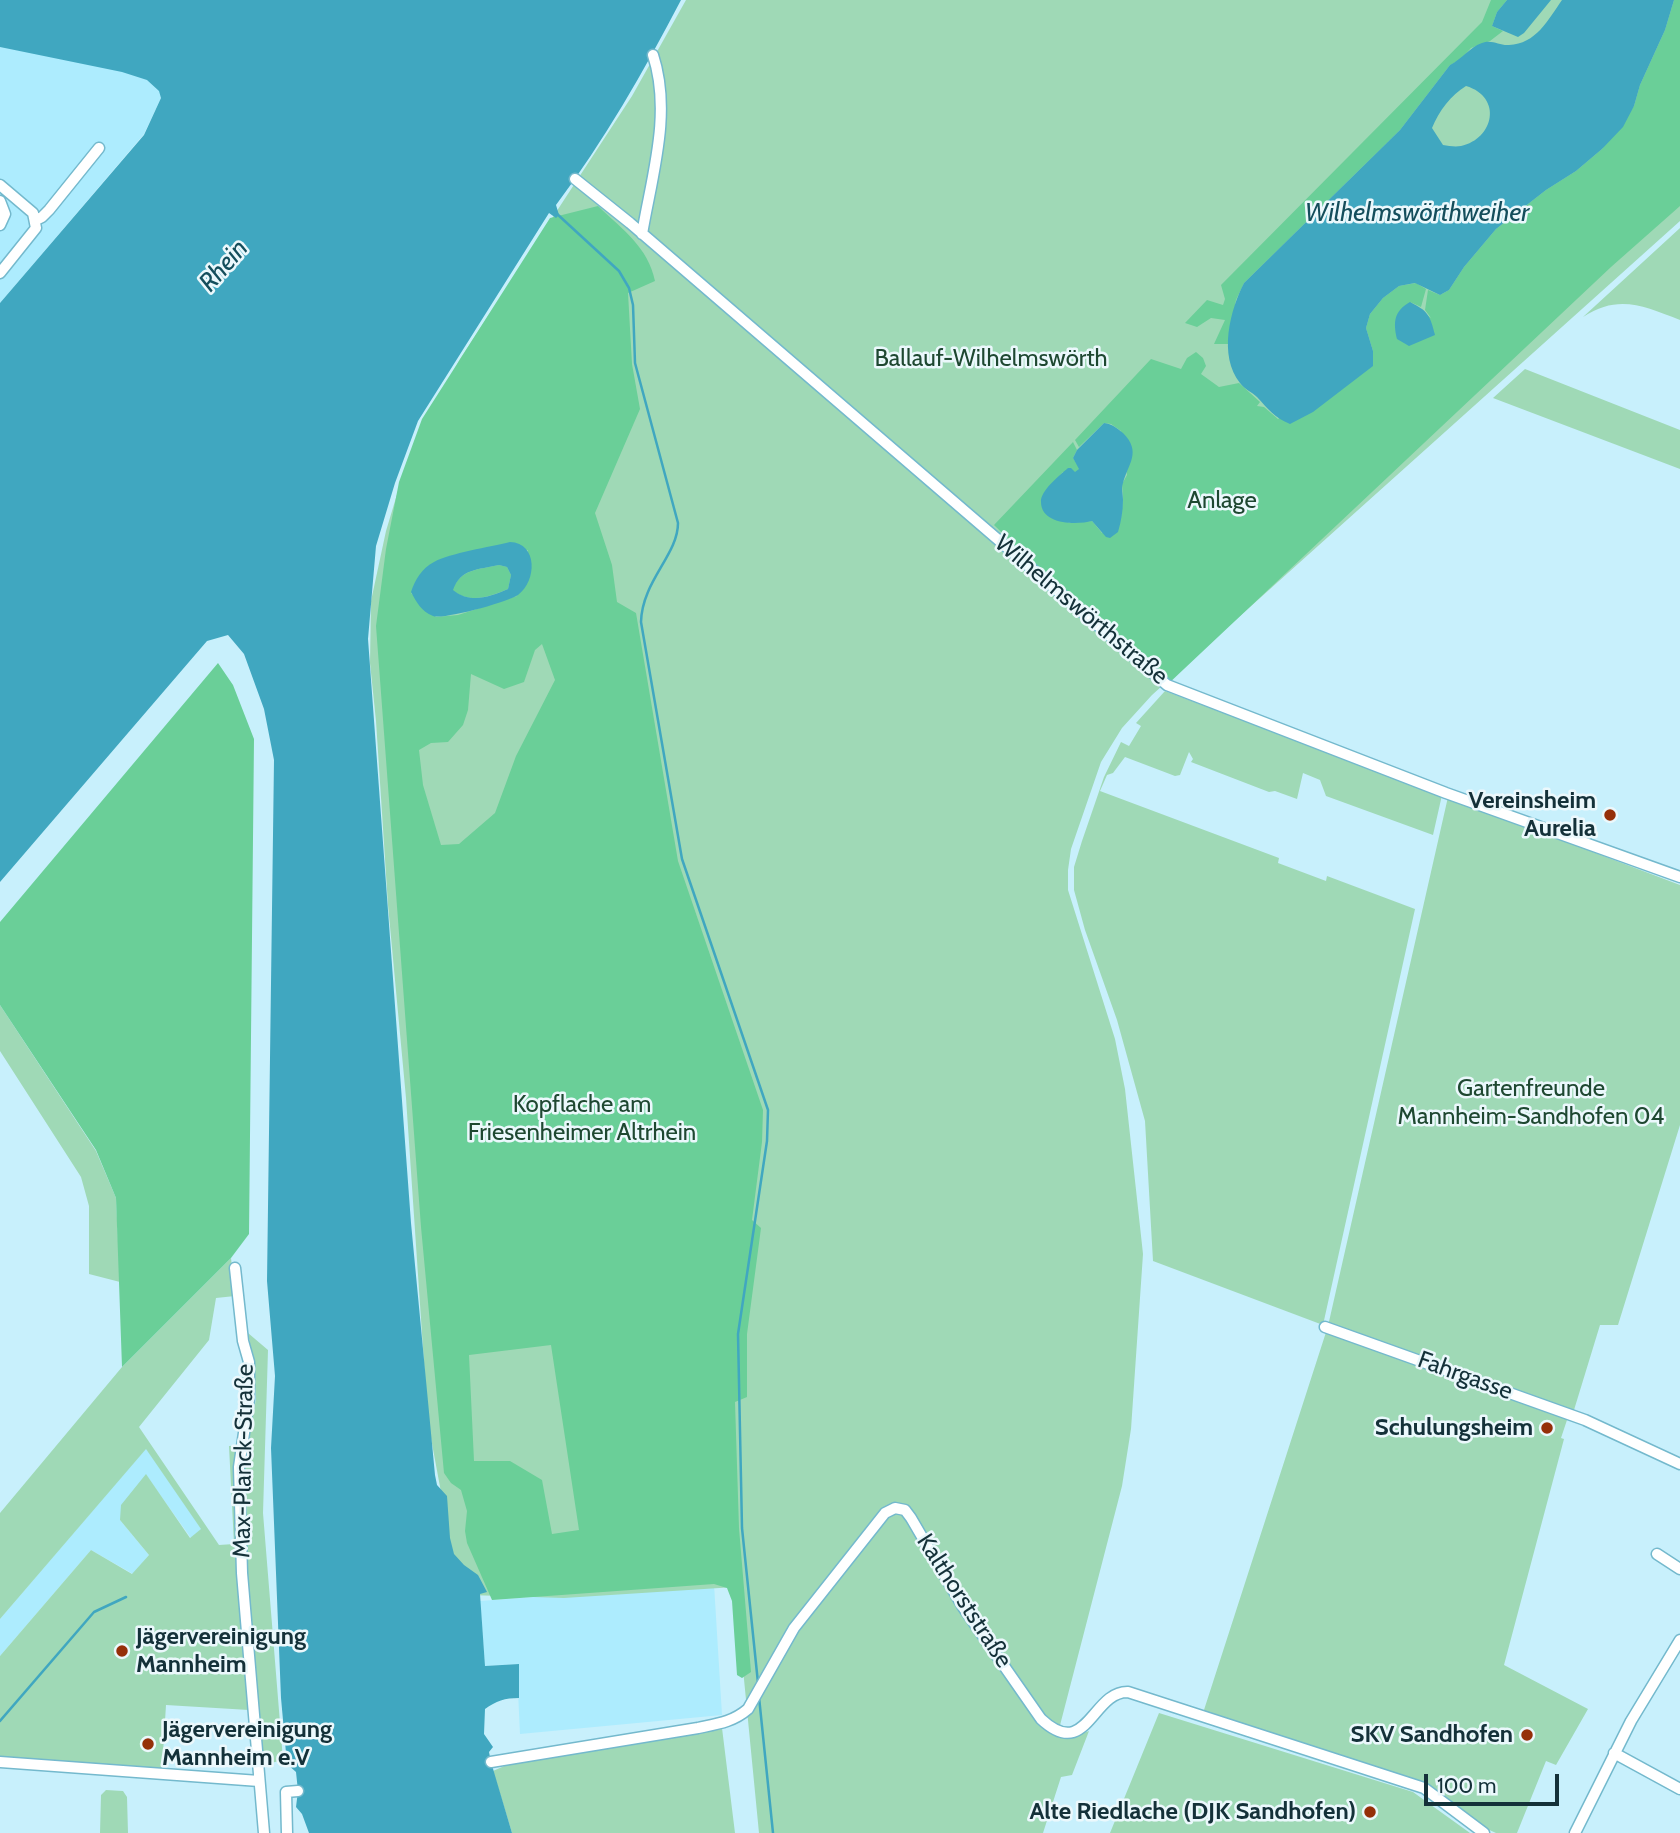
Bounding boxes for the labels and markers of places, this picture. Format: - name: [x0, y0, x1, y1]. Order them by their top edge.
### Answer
- place label: Vereinsheim Aurelia: [1469, 787, 1596, 843]
- marker: Vereinsheim Aurelia: [1602, 807, 1618, 823]
- place label: Schulungsheim: [1375, 1414, 1533, 1442]
- marker: Schulungsheim: [1539, 1420, 1555, 1436]
- place label: Jägervereinigung Mannheim: [136, 1623, 306, 1679]
- marker: Jägervereinigung Mannheim: [114, 1643, 130, 1659]
- place label: Jägervereinigung Mannheim e.V: [162, 1716, 332, 1772]
- place label: SKV Sandhofen: [1351, 1721, 1513, 1749]
- marker: SKV Sandhofen: [1519, 1727, 1535, 1743]
- marker: Jägervereinigung Mannheim e.V: [140, 1736, 156, 1752]
- place label: Alte Riedlache (DJK Sandhofen): [1029, 1798, 1356, 1826]
- marker: Alte Riedlache (DJK Sandhofen): [1362, 1804, 1378, 1820]

